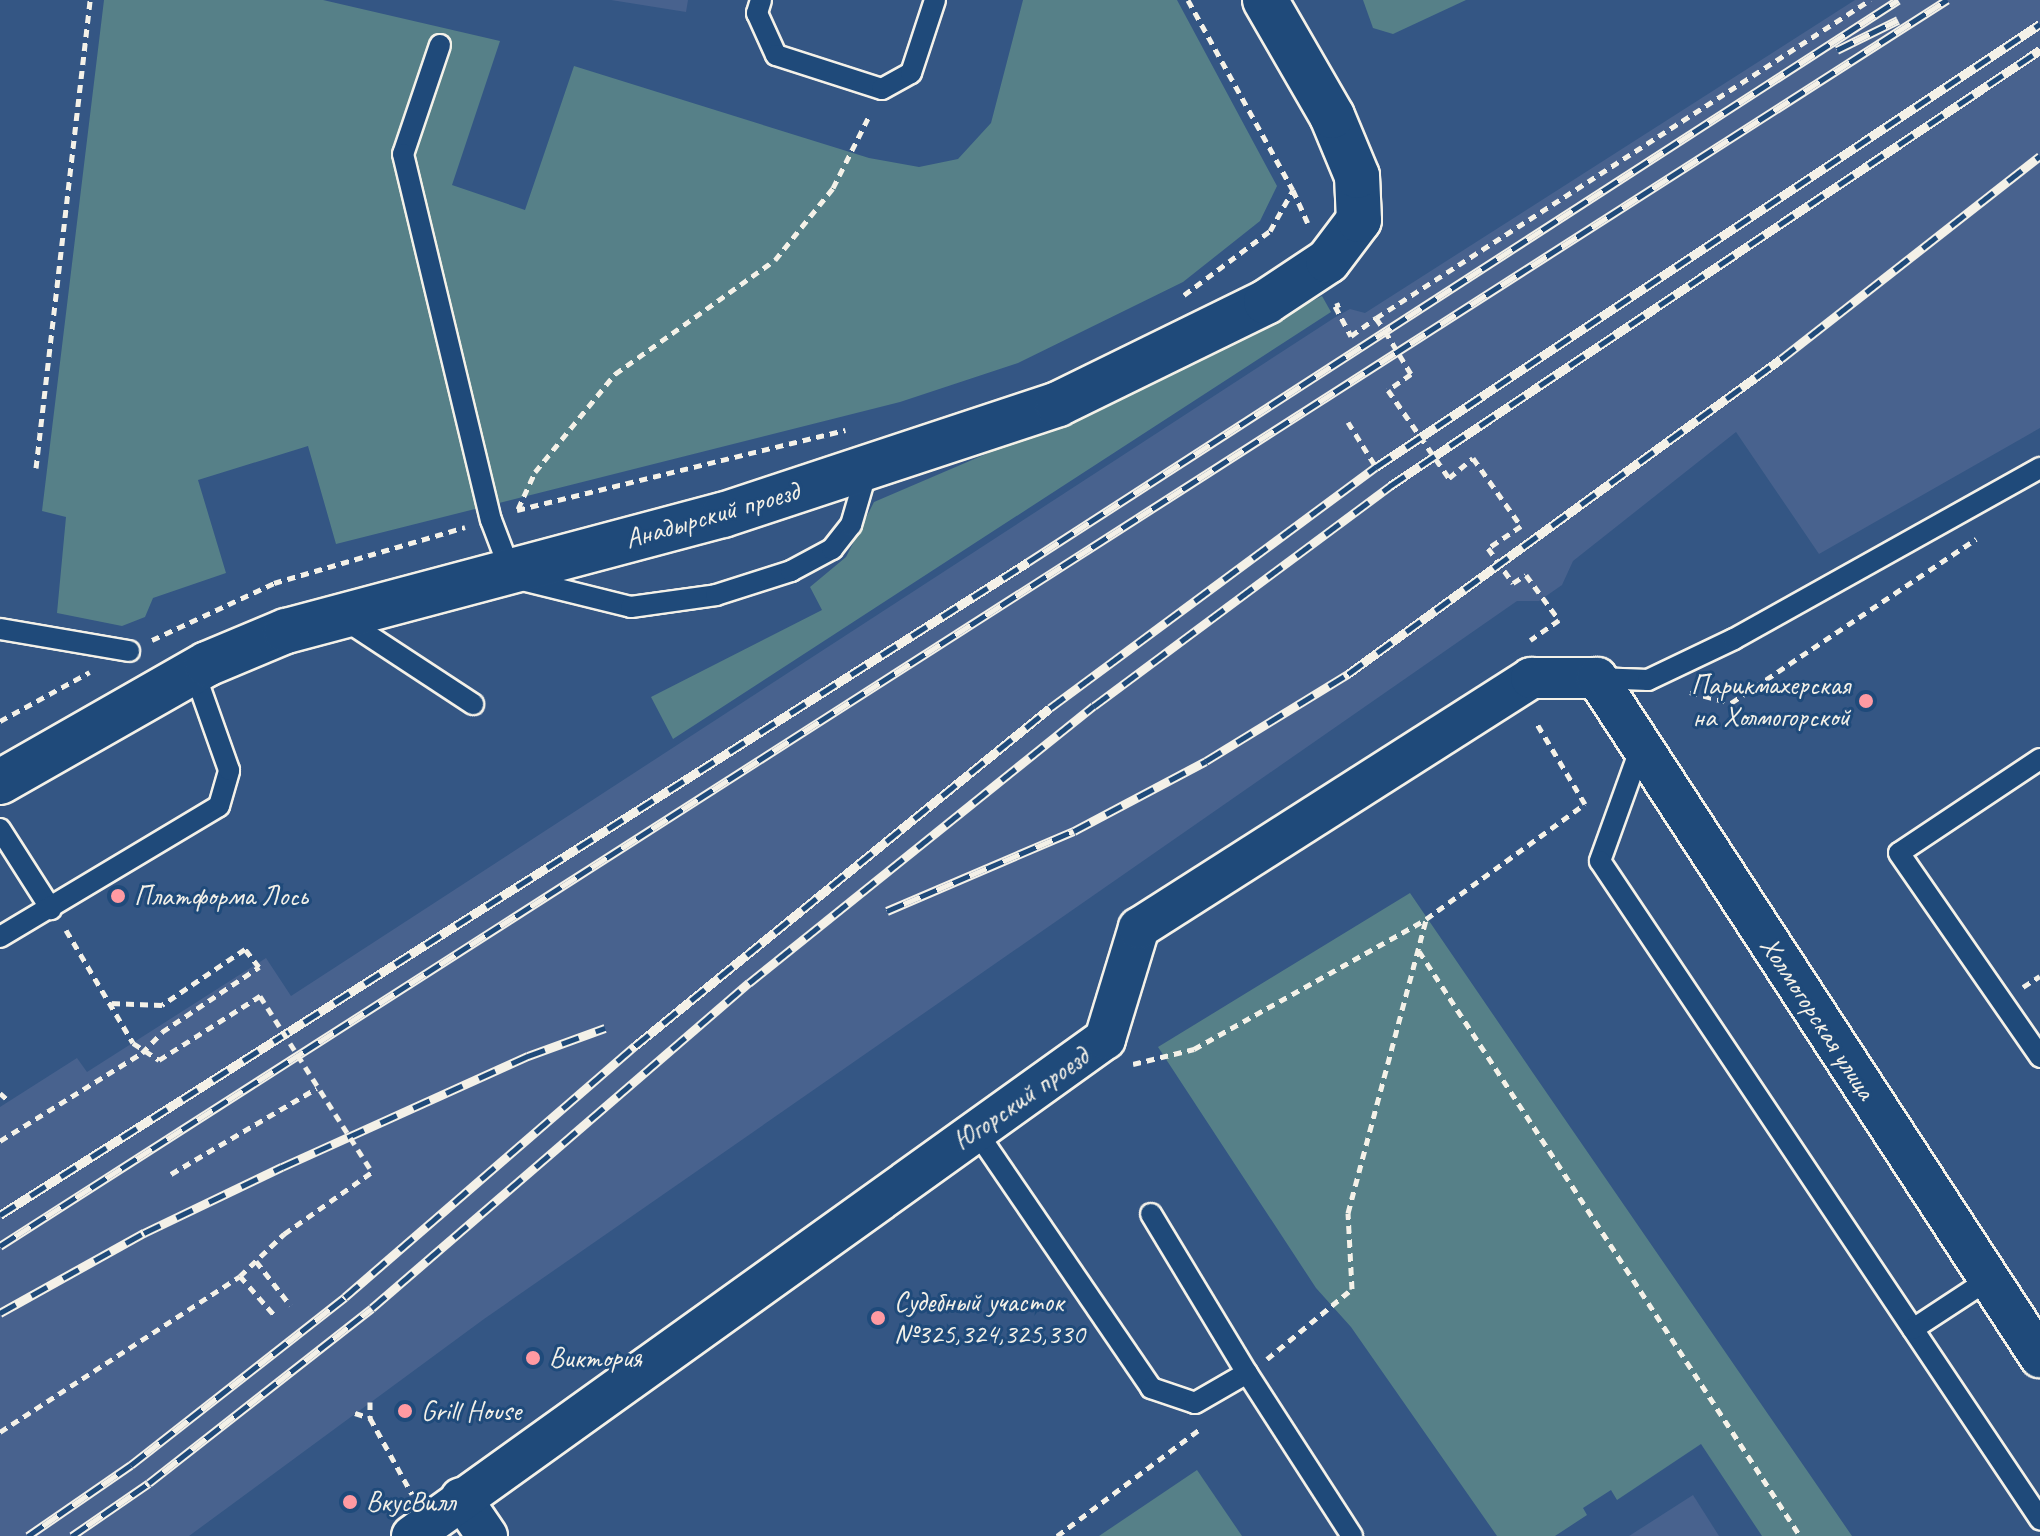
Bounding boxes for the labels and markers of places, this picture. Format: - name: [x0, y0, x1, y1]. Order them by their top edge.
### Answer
- place label: Парикмахерская на Холмогорской: [1691, 668, 1850, 734]
- marker: Парикмахерская на Холмогорской: [1857, 692, 1875, 710]
- place label: Платформа Лось: [134, 879, 306, 913]
- marker: Платформа Лось: [109, 887, 127, 905]
- place label: Судебный участок №325,324,325,330: [894, 1285, 1085, 1351]
- marker: Судебный участок №325,324,325,330: [869, 1309, 887, 1327]
- place label: Виктория: [549, 1341, 642, 1375]
- marker: Виктория: [524, 1349, 542, 1367]
- place label: Grill House: [421, 1394, 521, 1428]
- marker: Grill House: [396, 1402, 414, 1420]
- place label: ВкусВилл: [366, 1485, 455, 1519]
- marker: ВкусВилл: [341, 1493, 359, 1511]

